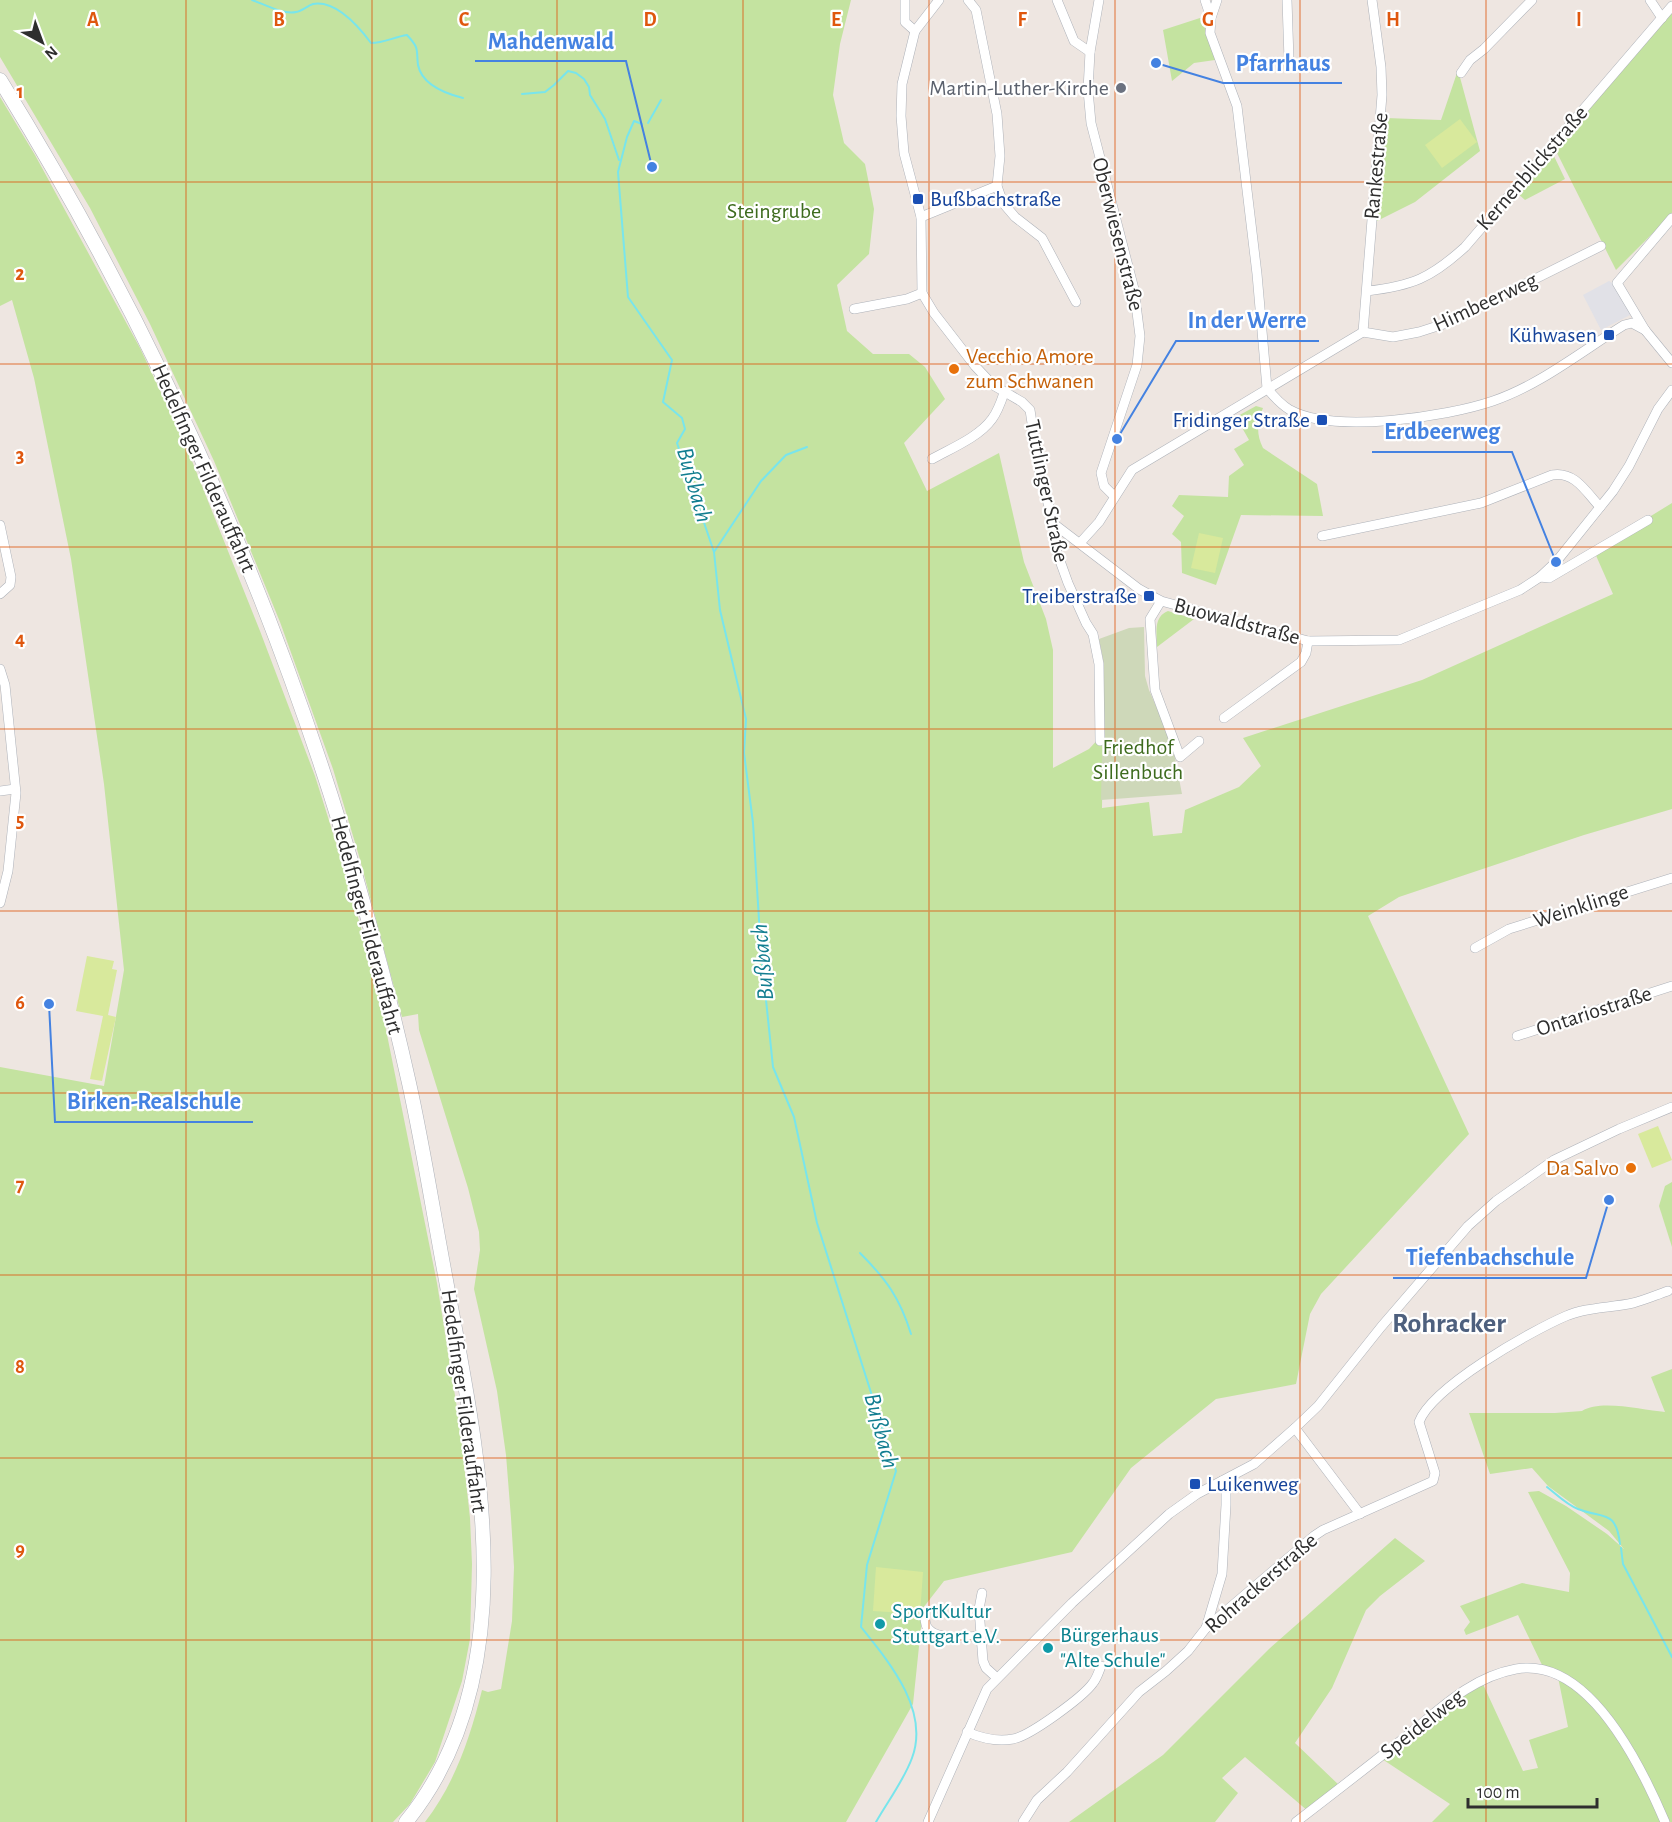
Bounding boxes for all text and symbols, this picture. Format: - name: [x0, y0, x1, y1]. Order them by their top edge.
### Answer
- text: A: [87, 10, 99, 30]
- text: B: [273, 10, 285, 30]
- text: C: [459, 10, 470, 30]
- text: D: [643, 10, 657, 30]
- text: E: [831, 10, 841, 30]
- text: F: [1017, 10, 1027, 30]
- text: G: [1202, 10, 1214, 30]
- text: H: [1386, 10, 1400, 30]
- text: I: [1576, 10, 1582, 30]
- north arrow: [12, 12, 72, 72]
- callout: Mahdenwald: [475, 19, 626, 61]
- text: Mahdenwald: [488, 30, 615, 54]
- callout: Pfarrhaus: [1223, 41, 1342, 83]
- text: N: [42, 43, 61, 62]
- text: Pfarrhaus: [1236, 52, 1331, 76]
- place label: Martin-Luther-Kirche: [929, 77, 1109, 99]
- marker: Martin-Luther-Kirche: [1114, 81, 1128, 95]
- text: 1: [16, 82, 24, 102]
- street label: Kernenblickstraße: [1472, 102, 1592, 234]
- street label: Rankestraße: [1360, 112, 1392, 220]
- street label: Oberwiesenstraße: [1088, 155, 1148, 313]
- place label: Bußbachstraße: [930, 188, 1061, 210]
- marker: Bußbachstraße: [911, 192, 925, 206]
- park label: Steingrube: [727, 200, 821, 222]
- text: 2: [15, 264, 25, 284]
- street label: Himbeerweg: [1430, 268, 1541, 336]
- callout: In der Werre: [1176, 299, 1319, 341]
- text: In der Werre: [1187, 309, 1307, 333]
- place label: Kühwasen: [1509, 324, 1597, 346]
- marker: Kühwasen: [1602, 328, 1616, 342]
- place label: Vecchio Amore zum Schwanen: [966, 345, 1094, 392]
- street label: Hedelfinger Filderauffahrt: [148, 361, 260, 575]
- marker: Vecchio Amore zum Schwanen: [947, 362, 961, 376]
- place label: Fridinger Straße: [1172, 409, 1310, 431]
- callout: Erdbeerweg: [1372, 410, 1512, 452]
- marker: Fridinger Straße: [1315, 413, 1329, 427]
- street label: Tuttlinger Straße: [1021, 418, 1073, 564]
- text: Erdbeerweg: [1384, 420, 1501, 444]
- water label: Bußbach: [672, 445, 716, 525]
- text: 3: [16, 446, 24, 466]
- place label: Treiberstraße: [1022, 585, 1137, 607]
- marker: Treiberstraße: [1142, 589, 1156, 603]
- street label: Buowaldstraße: [1172, 594, 1302, 648]
- text: 4: [15, 629, 25, 649]
- park label: Friedhof Sillenbuch: [1093, 736, 1183, 783]
- text: 5: [16, 811, 24, 831]
- street label: Hedelfinger Filderauffahrt: [327, 813, 407, 1037]
- street label: Weinklinge: [1531, 880, 1631, 932]
- water label: Bußbach: [748, 923, 778, 1001]
- street label: Ontariostraße: [1534, 982, 1654, 1040]
- text: 6: [15, 993, 25, 1013]
- callout: Birken-Realschule: [55, 1080, 253, 1122]
- text: Birken-Realschule: [67, 1090, 241, 1114]
- place label: Da Salvo: [1546, 1157, 1619, 1179]
- marker: Da Salvo: [1624, 1161, 1638, 1175]
- text: 7: [16, 1175, 25, 1195]
- callout: Tiefenbachschule: [1393, 1236, 1586, 1278]
- text: Tiefenbachschule: [1406, 1246, 1574, 1270]
- street label: Hedelfinger Filderauffahrt: [437, 1288, 491, 1514]
- district label: Rohracker: [1392, 1310, 1506, 1338]
- text: 8: [15, 1357, 25, 1377]
- water label: Bußbach: [859, 1391, 903, 1471]
- place label: Luikenweg: [1207, 1473, 1299, 1495]
- marker: Luikenweg: [1188, 1477, 1202, 1491]
- street label: Rohrackerstraße: [1201, 1529, 1321, 1637]
- text: 9: [15, 1540, 25, 1560]
- place label: SportKultur Stuttgart e.V.: [892, 1600, 1000, 1647]
- marker: SportKultur Stuttgart e.V.: [873, 1617, 887, 1631]
- place label: Bürgerhaus "Alte Schule": [1060, 1624, 1166, 1671]
- marker: Bürgerhaus "Alte Schule": [1041, 1641, 1055, 1655]
- street label: Speidelweg: [1376, 1685, 1468, 1763]
- scale bar: [1468, 1771, 1597, 1809]
- text: 100 m: [1477, 1784, 1520, 1802]

